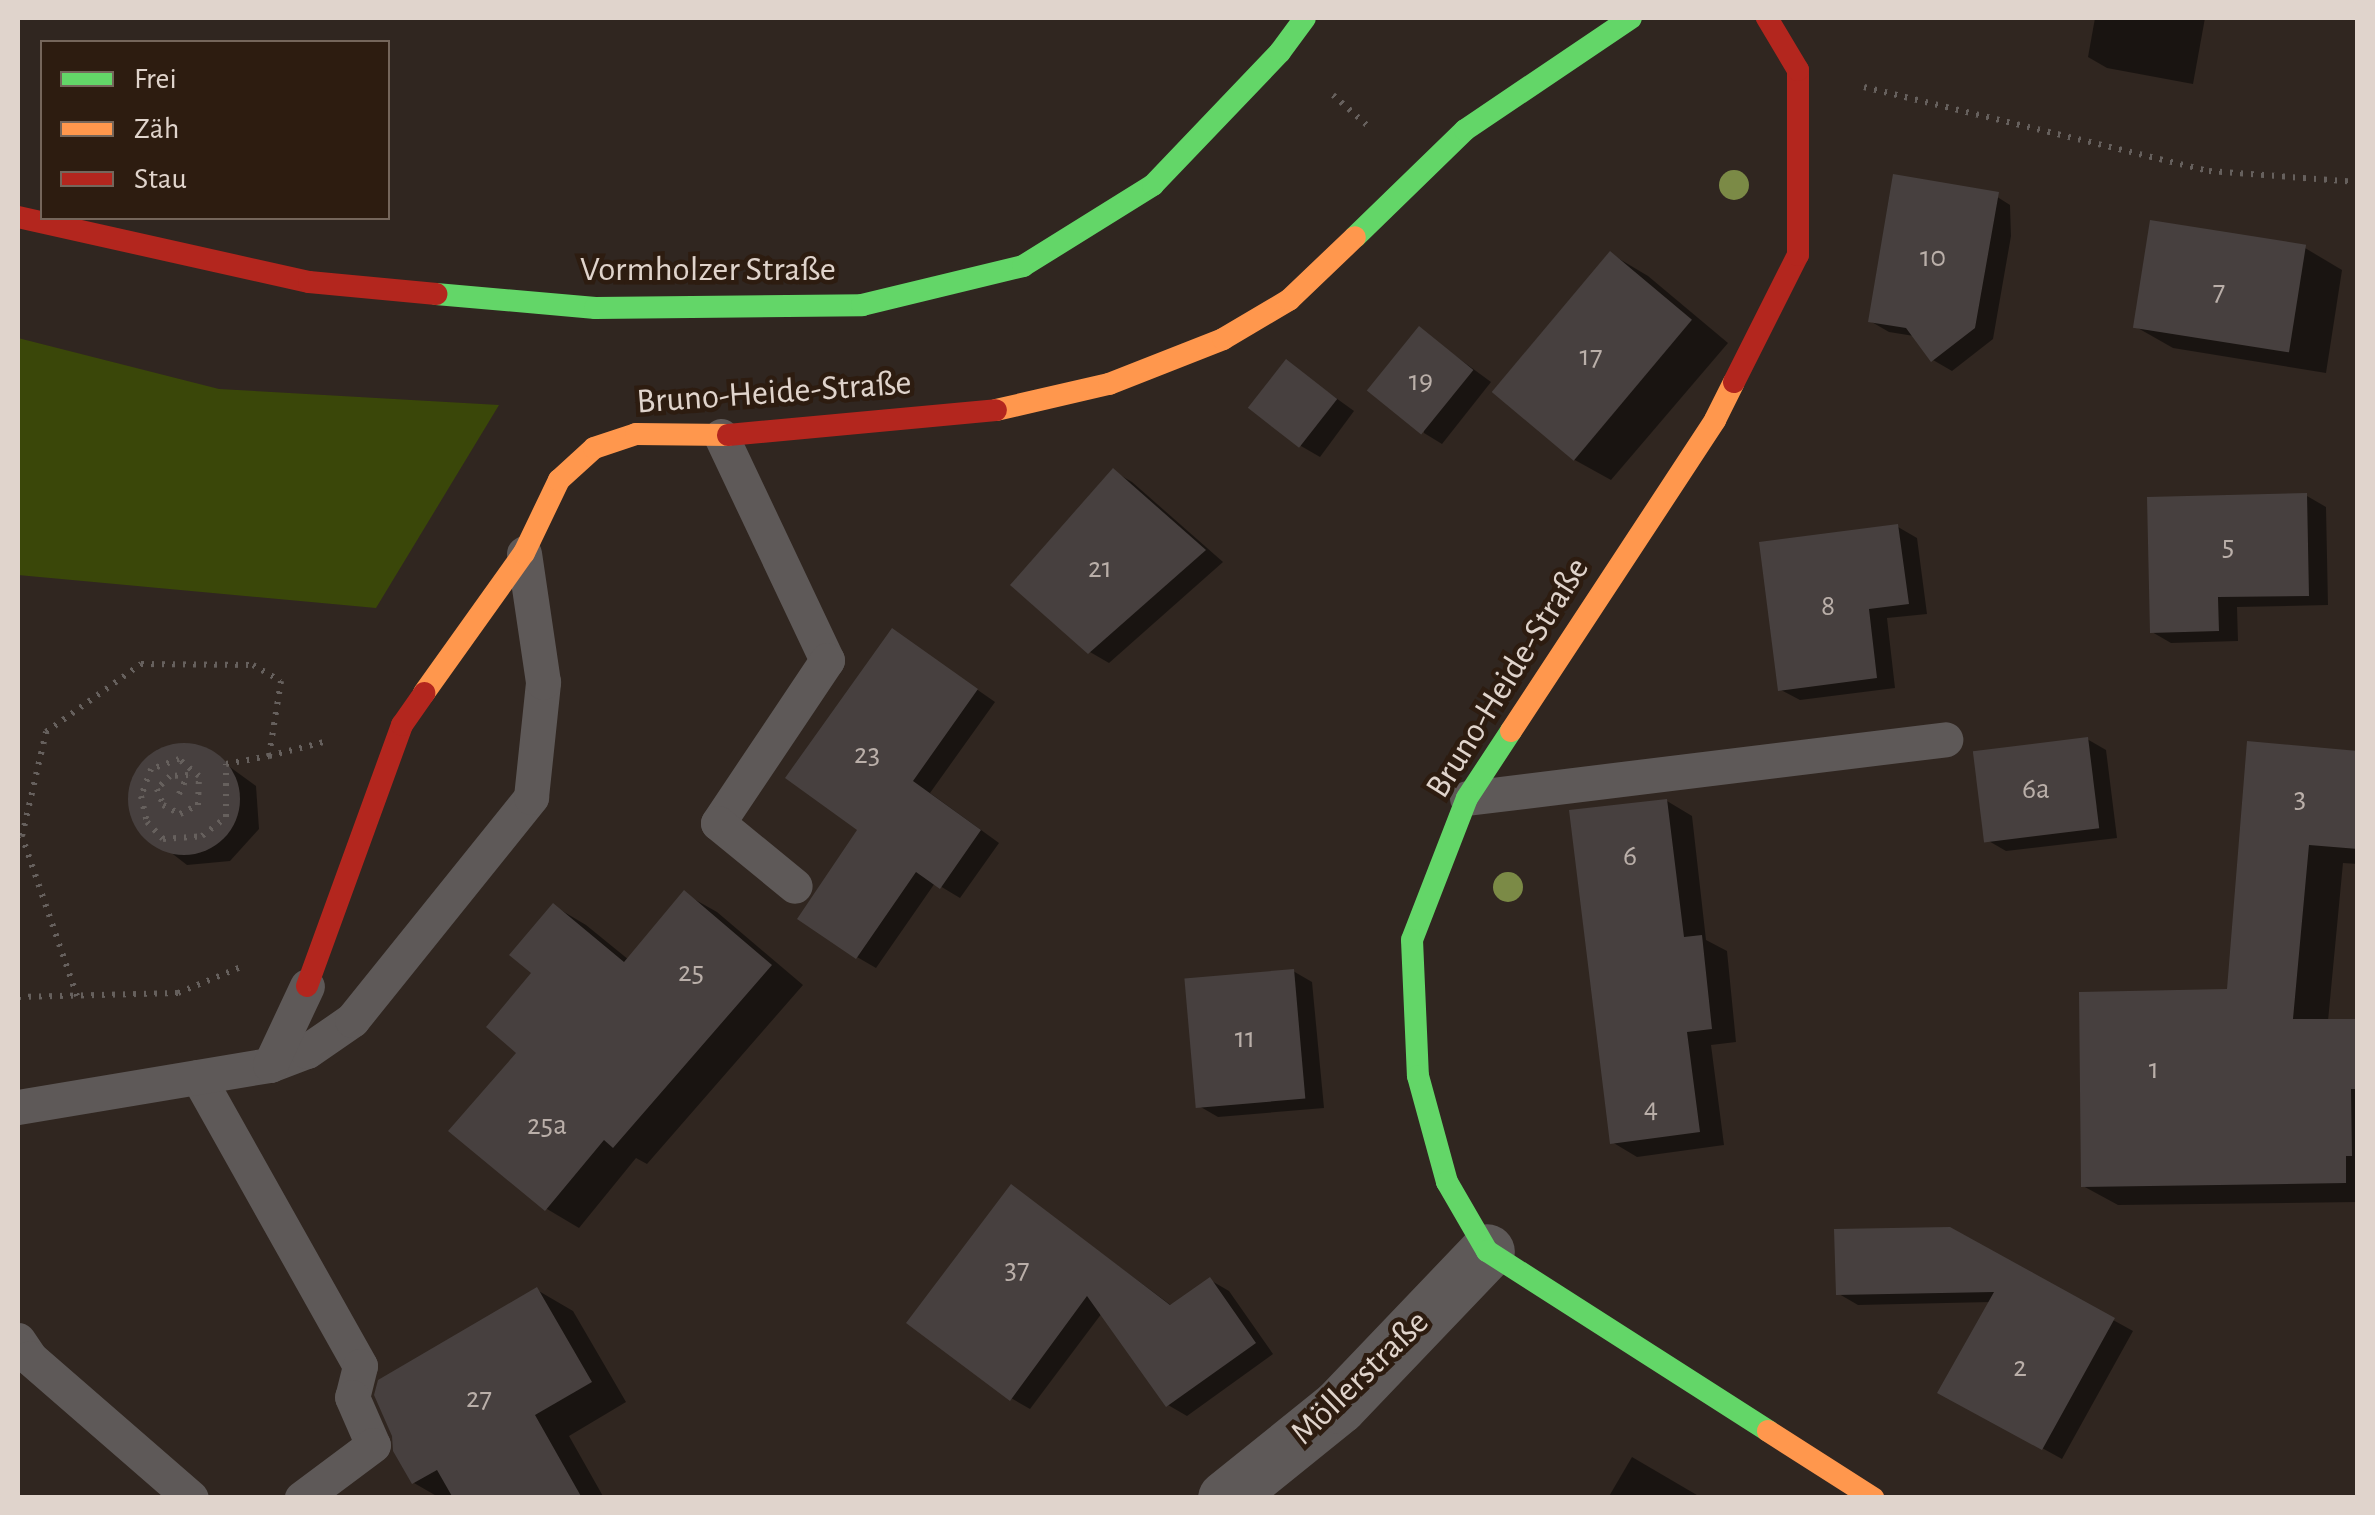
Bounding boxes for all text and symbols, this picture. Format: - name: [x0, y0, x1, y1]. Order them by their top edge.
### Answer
- legend: [40, 40, 390, 220]
- text: Frei: [134, 64, 177, 94]
- text: Zäh: [134, 114, 179, 144]
- text: Stau: [134, 164, 187, 194]
- house number: 10: [1920, 239, 1946, 275]
- street label: Vormholzer Straße: [580, 249, 836, 291]
- house number: 7: [2213, 273, 2225, 309]
- house number: 17: [1580, 338, 1602, 374]
- street label: Bruno-Heide-Straße: [635, 362, 913, 424]
- house number: 19: [1409, 363, 1433, 399]
- house number: 5: [2222, 528, 2234, 564]
- house number: 21: [1088, 550, 1112, 586]
- street label: Bruno-Heide-Straße: [1417, 550, 1599, 806]
- house number: 8: [1821, 588, 1835, 624]
- house number: 23: [854, 736, 880, 772]
- house number: 6a: [2022, 771, 2050, 807]
- house number: 3: [2294, 780, 2306, 816]
- house number: 6: [1623, 838, 1637, 874]
- house number: 25: [678, 954, 704, 990]
- house number: 11: [1235, 1020, 1255, 1056]
- house number: 1: [2149, 1051, 2159, 1087]
- house number: 4: [1644, 1090, 1658, 1126]
- house number: 25a: [527, 1107, 567, 1143]
- house number: 37: [1005, 1251, 1029, 1287]
- street label: Möllerstraße: [1282, 1302, 1438, 1454]
- house number: 2: [2013, 1349, 2027, 1385]
- house number: 27: [466, 1380, 492, 1416]

